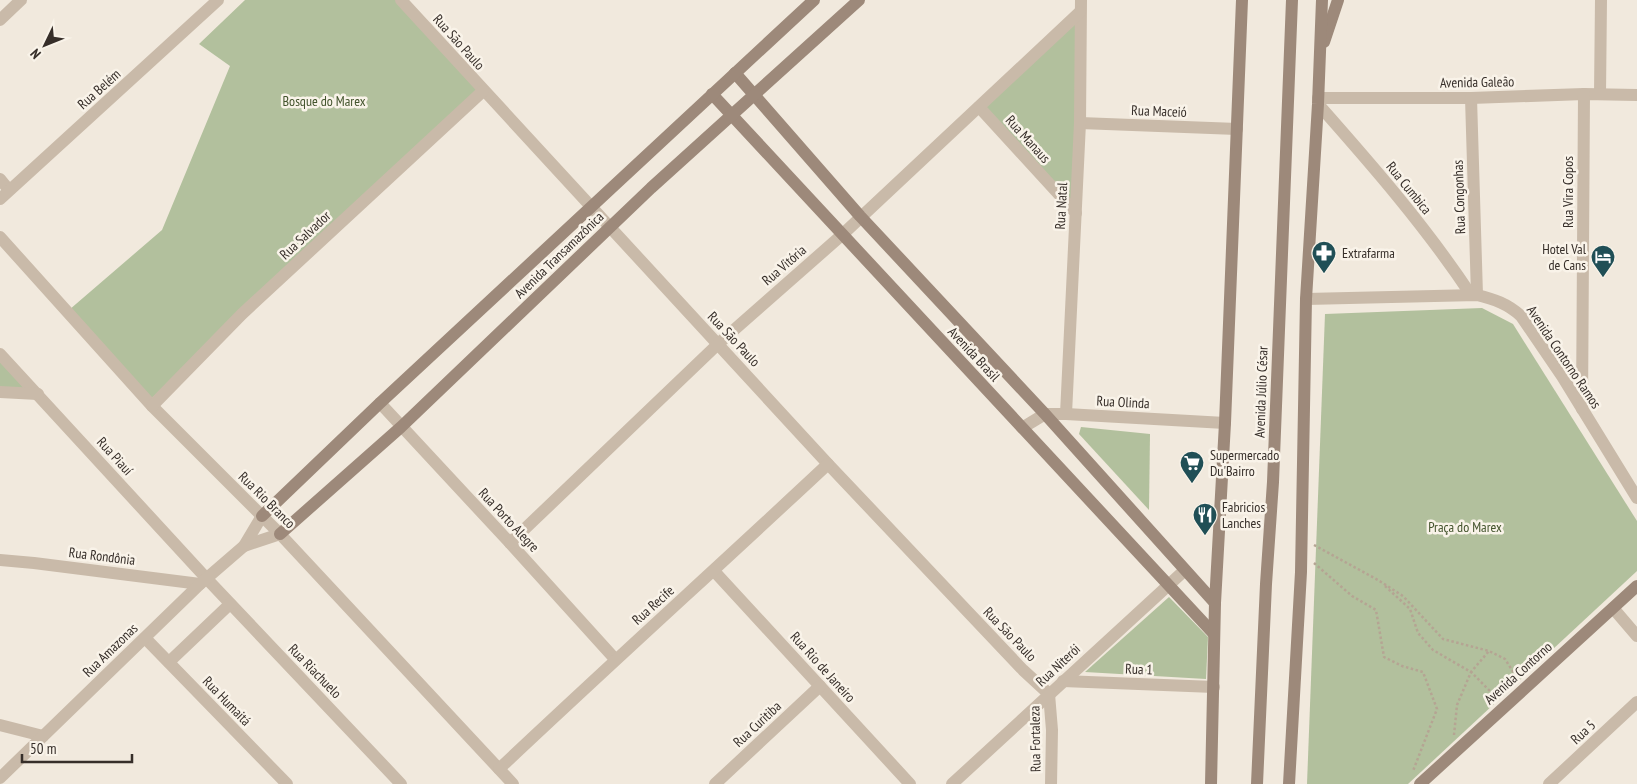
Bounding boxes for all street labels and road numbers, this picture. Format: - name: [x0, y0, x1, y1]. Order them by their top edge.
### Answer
- street label: Rua São Paulo: [429, 10, 489, 74]
- street label: Rua Belém: [74, 65, 124, 113]
- street label: Avenida Galeão: [1440, 72, 1514, 92]
- street label: Rua Maceió: [1131, 101, 1187, 121]
- street label: Rua Manaus: [1002, 111, 1054, 167]
- street label: Rua Vira Copos: [1559, 156, 1577, 228]
- street label: Rua Cumbica: [1382, 158, 1436, 218]
- street label: Rua Congonhas: [1449, 159, 1469, 234]
- street label: Rua Natal: [1051, 181, 1071, 230]
- street label: Rua Salvador: [276, 207, 334, 263]
- street label: Avenida Transamazônica: [511, 208, 607, 302]
- street label: Rua Vitória: [758, 241, 810, 289]
- street label: Avenida Contorno Ramos: [1523, 302, 1605, 412]
- street label: Rua São Paulo: [704, 308, 764, 370]
- street label: Avenida Brasil: [944, 323, 1004, 386]
- street label: Avenida Júlio César: [1250, 346, 1272, 438]
- street label: Rua Olinda: [1096, 392, 1150, 412]
- street label: Rua Piauí: [93, 433, 137, 479]
- street label: Rua Rio Branco: [235, 468, 299, 532]
- street label: Rua Porto Alegre: [475, 484, 543, 556]
- street label: Rua Rondônia: [68, 543, 136, 569]
- street label: Rua Recife: [628, 581, 678, 629]
- street label: Rua São Paulo: [980, 603, 1040, 665]
- street label: Rua Amazonas: [79, 619, 142, 681]
- street label: Rua Rio de Janeiro: [787, 628, 859, 706]
- street label: Avenida Contorno: [1480, 638, 1556, 708]
- street label: Rua Riachuelo: [285, 640, 345, 702]
- street label: Rua Niterói: [1032, 640, 1084, 690]
- street label: Rua 1: [1125, 660, 1153, 678]
- street label: Rua Humaitá: [199, 672, 255, 730]
- street label: Rua Curitiba: [729, 697, 785, 751]
- street label: Rua Fortaleza: [1025, 706, 1045, 772]
- street label: Rua 5: [1567, 716, 1599, 748]

